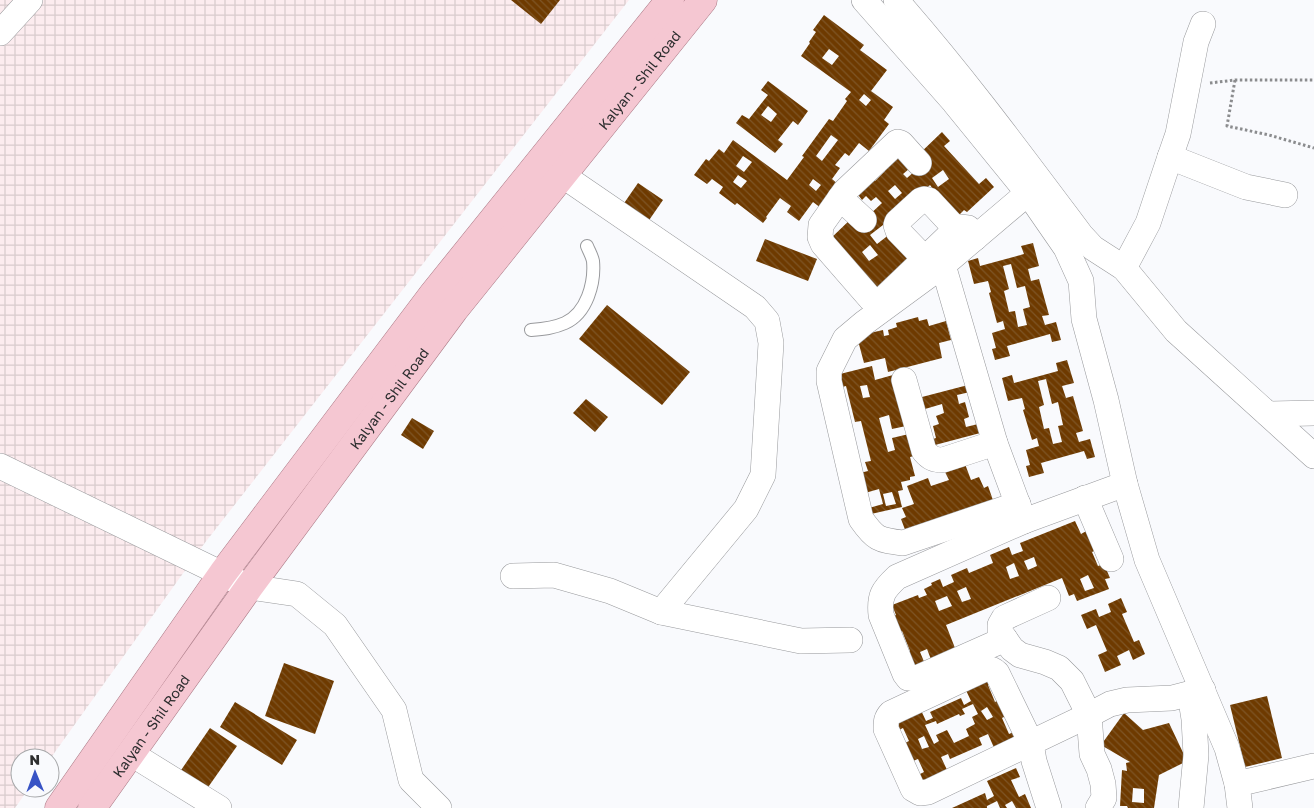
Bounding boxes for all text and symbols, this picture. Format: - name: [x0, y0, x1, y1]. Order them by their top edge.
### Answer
- street label: Kalyan - Shil Road: [594, 27, 684, 133]
- street label: Kalyan - Shil Road: [346, 344, 432, 452]
- street label: Kalyan - Shil Road: [108, 671, 193, 780]
- north arrow: [10, 748, 60, 798]
- text: N: [29, 751, 40, 768]

